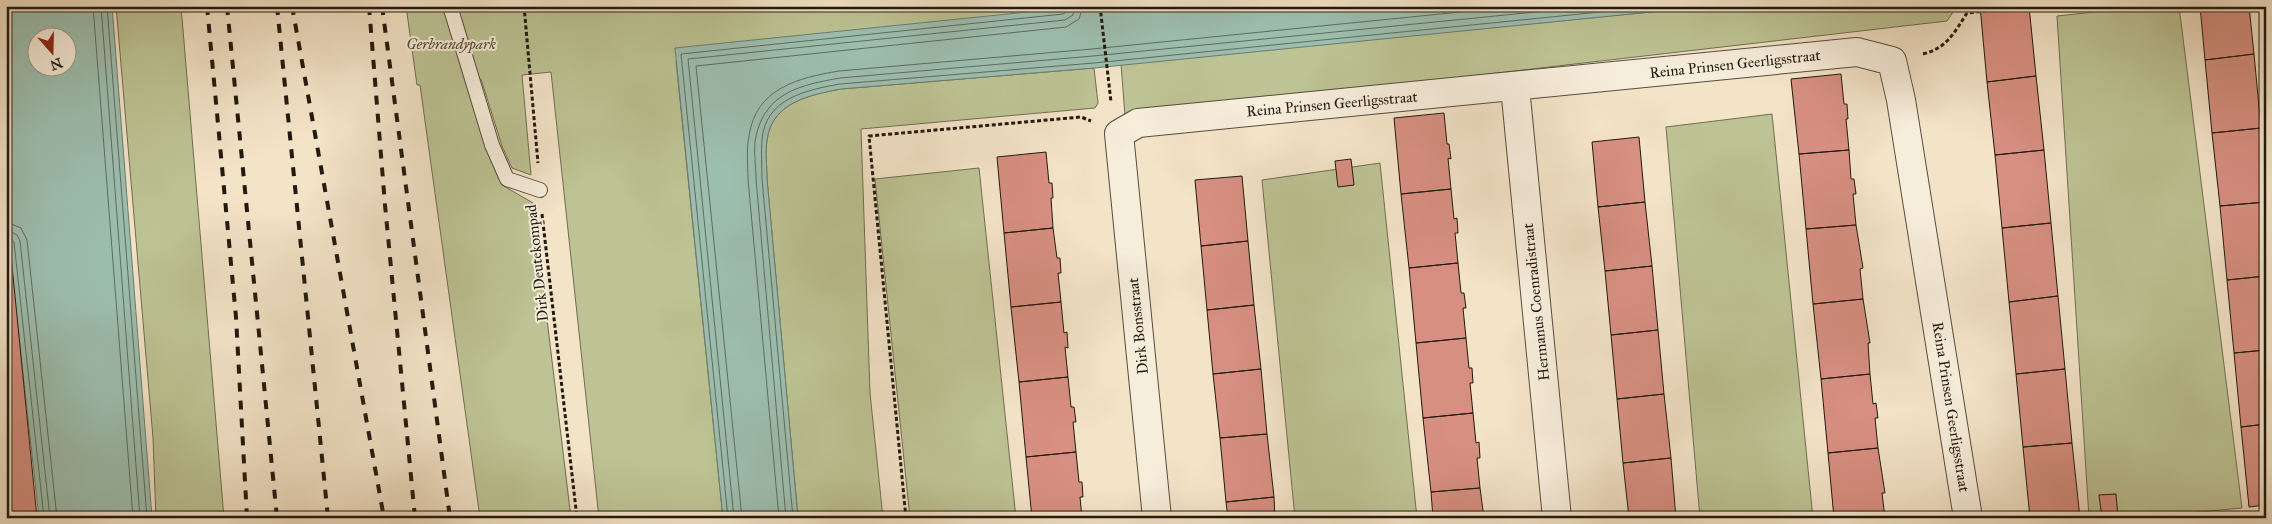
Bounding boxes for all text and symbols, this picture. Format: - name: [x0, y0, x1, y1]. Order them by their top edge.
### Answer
- north arrow: [28, 28, 78, 78]
- park label: Gerbrandypark: [406, 35, 496, 54]
- street label: Reina Prinsen Geerligsstraat: [1649, 46, 1822, 82]
- text: N: [48, 54, 65, 74]
- street label: Reina Prinsen Geerligsstraat: [1246, 87, 1419, 120]
- street label: Dirk Deutekompad: [522, 203, 552, 322]
- street label: Hermanus Coenradistraat: [1519, 221, 1553, 382]
- street label: Dirk Bonsstraat: [1124, 276, 1152, 375]
- street label: Reina Prinsen Geerligsstraat: [1929, 321, 1973, 494]

